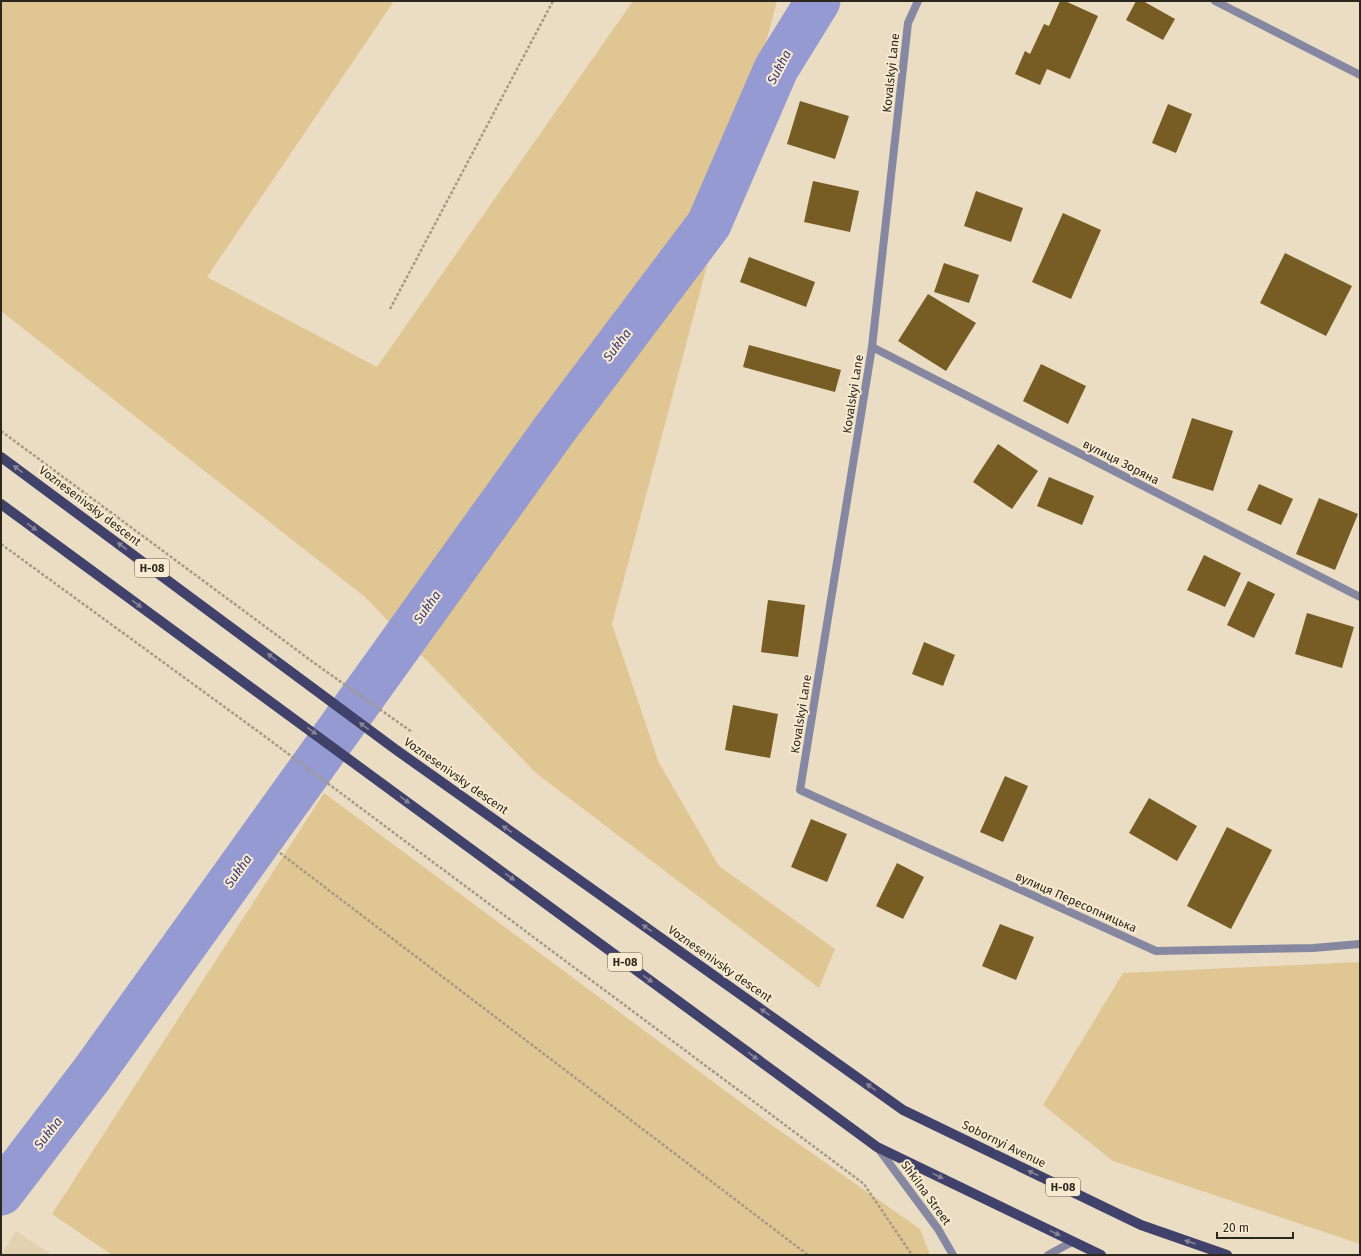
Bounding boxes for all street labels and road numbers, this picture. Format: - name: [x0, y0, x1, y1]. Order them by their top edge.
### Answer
- street label: Kovalskyi Lane: [880, 33, 902, 113]
- street label: Kovalskyi Lane: [840, 354, 866, 434]
- street label: вулиця Зоряна: [1080, 437, 1162, 487]
- street label: Voznesenivsky descent: [36, 463, 144, 549]
- road number: Н-08: [135, 559, 169, 577]
- street label: Kovalskyi Lane: [788, 674, 814, 754]
- street label: Voznesenivsky descent: [401, 735, 511, 818]
- street label: вулиця Пересопницька: [1013, 869, 1139, 935]
- street label: Voznesenivsky descent: [665, 923, 775, 1006]
- road number: Н-08: [608, 953, 642, 971]
- street label: Sobornyi Avenue: [960, 1118, 1048, 1170]
- street label: Shkilna Street: [898, 1158, 954, 1228]
- road number: Н-08: [1046, 1178, 1080, 1196]

